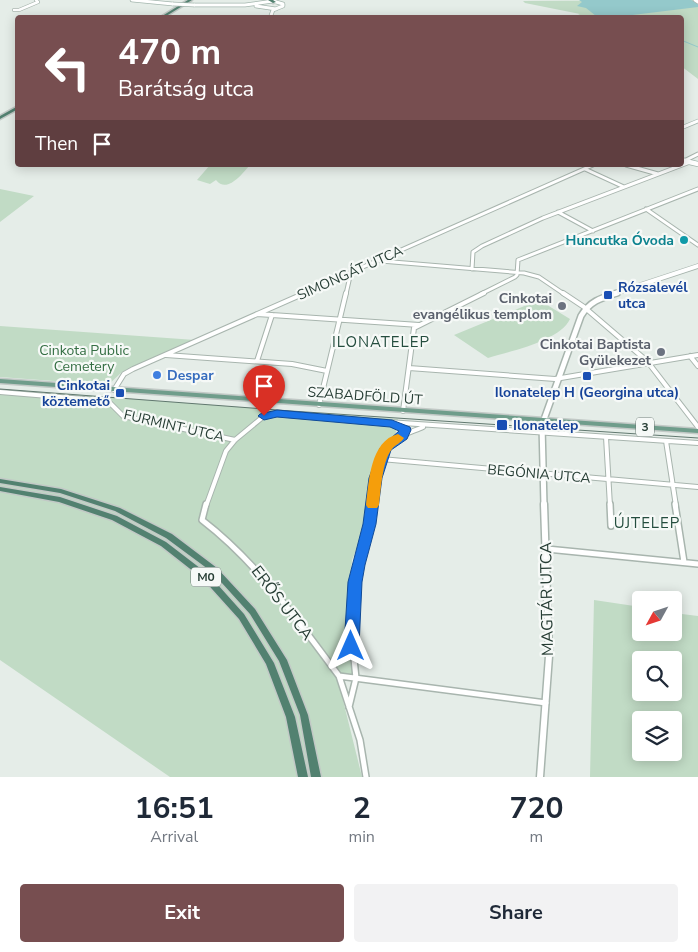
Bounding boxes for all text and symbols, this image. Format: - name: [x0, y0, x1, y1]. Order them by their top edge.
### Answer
- text: 470 m: [118, 29, 221, 76]
- icon: left: [35, 35, 100, 100]
- text: Barátság utca: [118, 74, 254, 104]
- icon: arrive: [88, 130, 116, 158]
- text: Then: [35, 131, 78, 157]
- place label: Huncutka Óvoda: [566, 231, 674, 250]
- marker: Huncutka Óvoda: [678, 234, 690, 246]
- street label: SIMONGÁT UTCA: [294, 241, 406, 305]
- place label: Rózsalevél utca: [618, 278, 688, 313]
- place label: Cinkotai evangélikus templom: [413, 289, 552, 324]
- marker: Rózsalevél utca: [602, 289, 614, 301]
- marker: Cinkotai evangélikus templom: [556, 300, 568, 312]
- district label: ILONATELEP: [332, 332, 430, 352]
- place label: Cinkotai Baptista Gyülekezet: [540, 335, 652, 370]
- park label: Cinkota Public Cemetery: [39, 341, 129, 376]
- marker: Cinkotai Baptista Gyülekezet: [655, 346, 667, 358]
- pin: [243, 365, 285, 416]
- place label: Despar: [167, 366, 214, 385]
- marker: Despar: [151, 369, 163, 381]
- marker: Ilonatelep H (Georgina utca): [581, 370, 593, 382]
- icon: arrive: [250, 372, 278, 400]
- place label: Cinkotai köztemető: [42, 376, 110, 411]
- street label: SZABADFÖLD ÚT: [307, 383, 424, 410]
- place label: Ilonatelep H (Georgina utca): [495, 383, 679, 402]
- marker: Cinkotai köztemető: [114, 387, 126, 399]
- street label: FURMINT UTCA: [122, 405, 226, 447]
- place label: Ilonatelep: [513, 416, 579, 435]
- marker: Ilonatelep: [495, 418, 509, 432]
- road number: 3: [636, 418, 654, 437]
- street label: BEGÓNIA UTCA: [487, 460, 591, 488]
- district label: ÚJTELEP: [614, 512, 680, 533]
- street label: MAGTÁR UTCA: [535, 541, 559, 656]
- street label: ERŐS UTCA: [246, 561, 318, 645]
- road number: M0: [191, 568, 221, 586]
- north arrow: [632, 591, 682, 641]
- map controls: [632, 591, 682, 761]
- position arrow: [324, 619, 376, 671]
- button: search: [632, 651, 682, 701]
- button: layers: [632, 711, 682, 761]
- text: 16:51: [135, 788, 214, 829]
- text: 2: [353, 788, 371, 829]
- text: 720: [509, 788, 563, 829]
- text: Arrival: [150, 826, 198, 848]
- text: min: [348, 826, 375, 848]
- text: m: [530, 826, 543, 848]
- button: Exit: [20, 884, 344, 942]
- button: Share: [354, 884, 678, 942]

